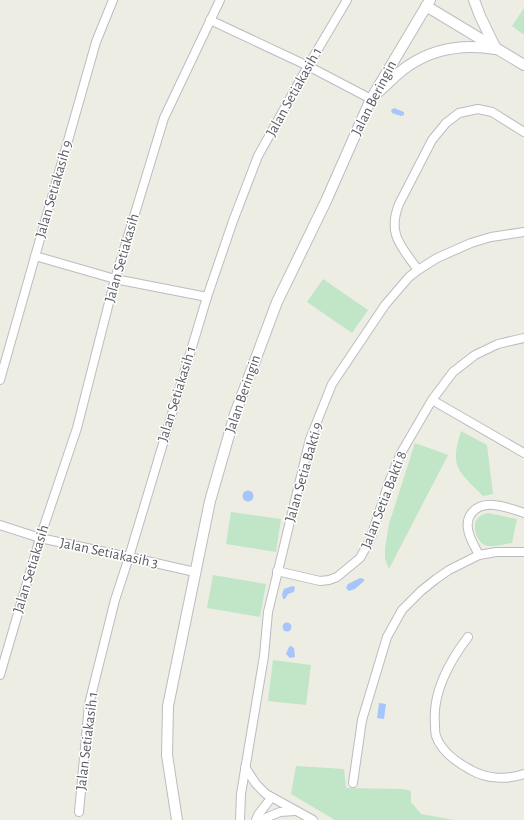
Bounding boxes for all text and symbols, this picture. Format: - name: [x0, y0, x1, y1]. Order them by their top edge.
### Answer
- street label: Jalan Setiakasih 1: [263, 45, 325, 139]
- street label: Jalan Beringin: [349, 58, 399, 138]
- street label: Jalan Setiakasih 9: [33, 138, 75, 240]
- street label: Jalan Setiakasih: [102, 212, 142, 304]
- street label: Jalan Setiakasih 1: [155, 344, 199, 444]
- street label: Jalan Beringin: [223, 353, 263, 435]
- street label: Jalan Setia Bakti 9: [283, 420, 325, 524]
- street label: Jalan Setia Bakti 8: [358, 449, 410, 551]
- street label: Jalan Setiakasih: [10, 523, 52, 615]
- street label: Jalan Setiakasih 3: [58, 535, 160, 571]
- street label: Jalan Setiakasih 1: [74, 691, 100, 791]

